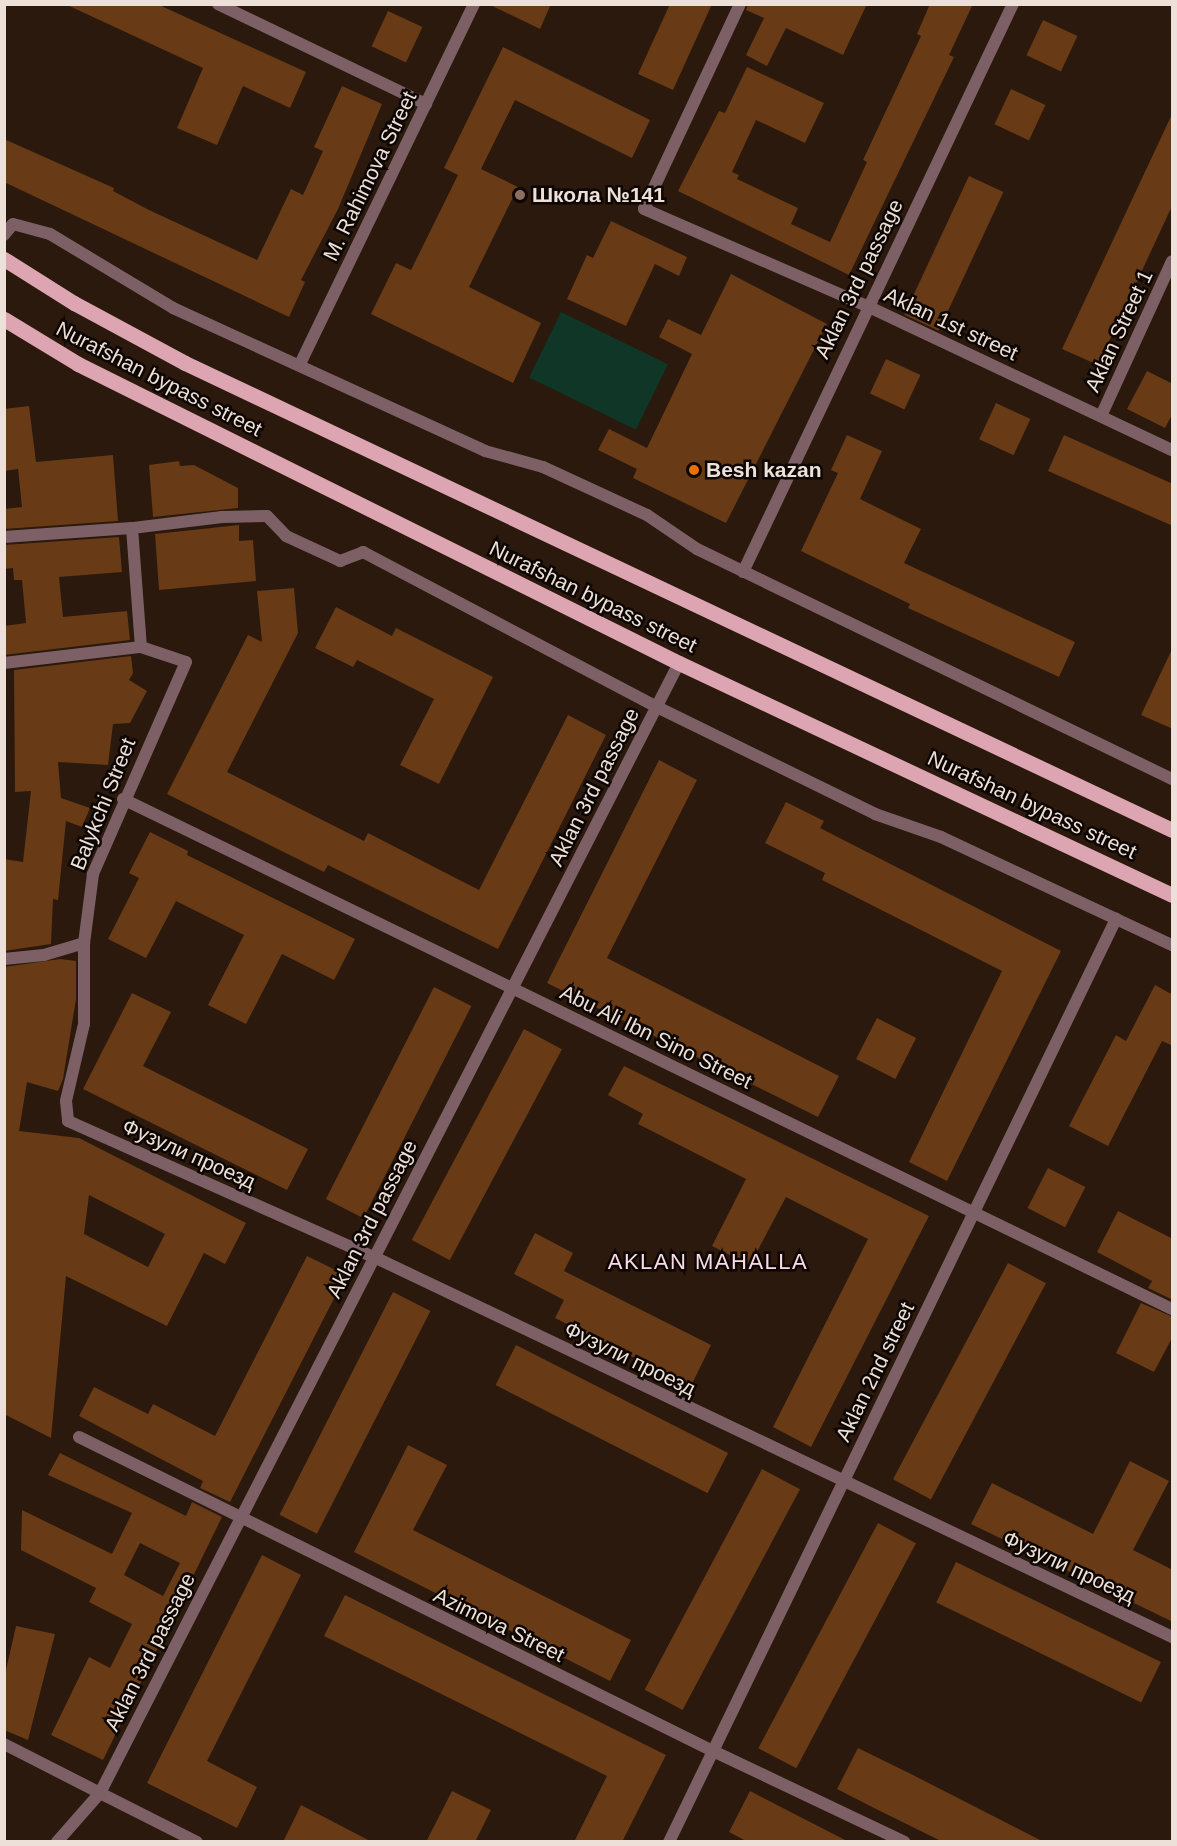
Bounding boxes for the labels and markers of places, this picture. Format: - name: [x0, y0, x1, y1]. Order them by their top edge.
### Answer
- place label: Школа №141: [532, 182, 665, 208]
- marker: Школа №141: [513, 188, 527, 202]
- place label: Besh kazan: [706, 457, 822, 483]
- marker: Besh kazan: [687, 463, 701, 477]

